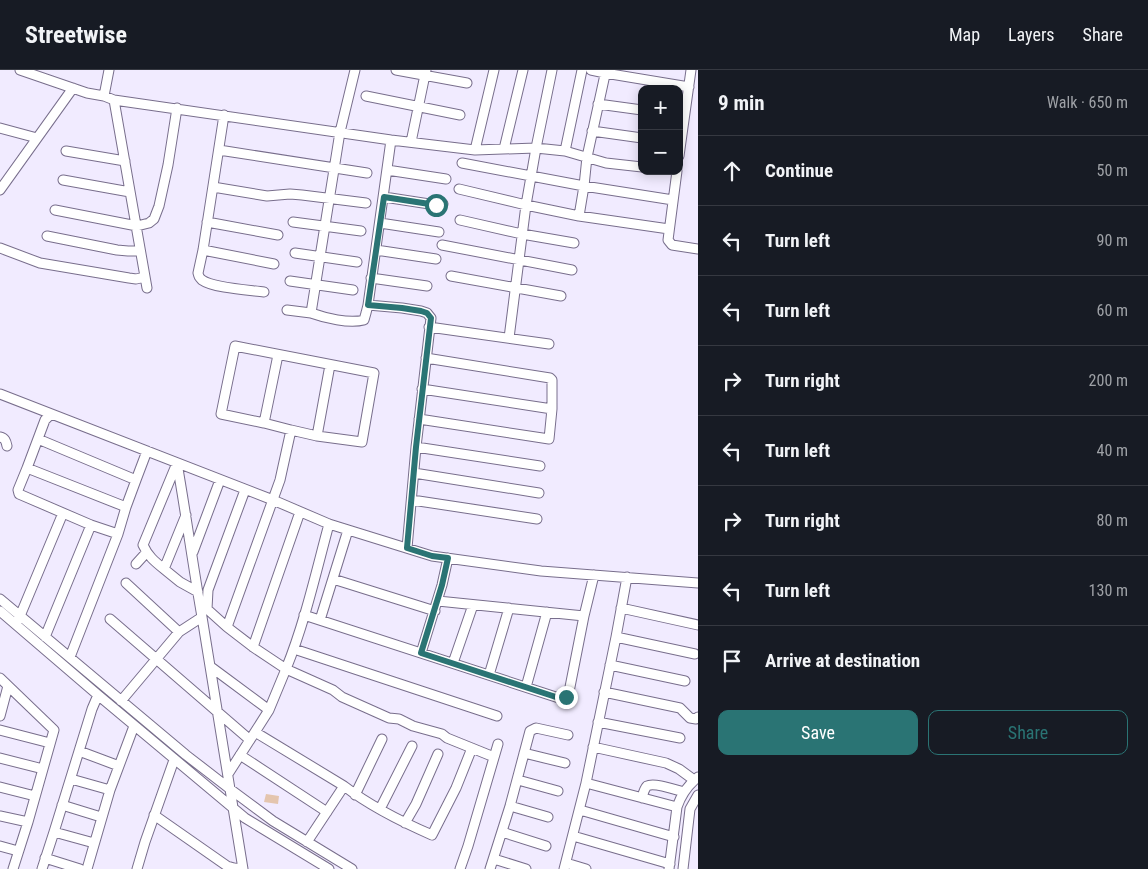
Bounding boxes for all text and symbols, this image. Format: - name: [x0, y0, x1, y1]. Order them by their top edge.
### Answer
- text: Streetwise: [25, 21, 127, 49]
- text: Map: [949, 24, 980, 45]
- text: Layers: [1008, 24, 1055, 45]
- text: Share: [1083, 24, 1123, 45]
- map controls: [638, 85, 683, 175]
- button: +: [638, 85, 683, 130]
- text: 9 min: [718, 91, 765, 115]
- text: Walk · 650 m: [1047, 93, 1128, 112]
- button: −: [638, 130, 683, 175]
- icon: ahead: [718, 157, 746, 185]
- text: Continue: [765, 159, 833, 182]
- text: 50 m: [1096, 161, 1128, 180]
- route start: [425, 194, 448, 217]
- icon: left: [718, 227, 746, 255]
- text: Turn left: [765, 229, 830, 252]
- text: 90 m: [1096, 231, 1128, 250]
- icon: left: [718, 297, 746, 325]
- text: Turn left: [765, 299, 830, 322]
- text: 60 m: [1096, 301, 1128, 320]
- icon: right: [718, 367, 746, 395]
- text: Turn right: [765, 369, 840, 392]
- text: 200 m: [1089, 371, 1128, 390]
- icon: left: [718, 437, 746, 465]
- text: Turn left: [765, 439, 830, 462]
- text: 40 m: [1096, 441, 1128, 460]
- icon: right: [718, 507, 746, 535]
- text: Turn right: [765, 509, 840, 532]
- text: 80 m: [1096, 511, 1128, 530]
- icon: left: [718, 577, 746, 605]
- text: Turn left: [765, 579, 830, 602]
- text: 130 m: [1089, 581, 1128, 600]
- icon: arrive: [718, 647, 746, 675]
- text: Arrive at destination: [765, 649, 920, 672]
- route end: [555, 686, 578, 709]
- button: Save: [718, 710, 918, 755]
- button: Share: [928, 710, 1128, 755]

